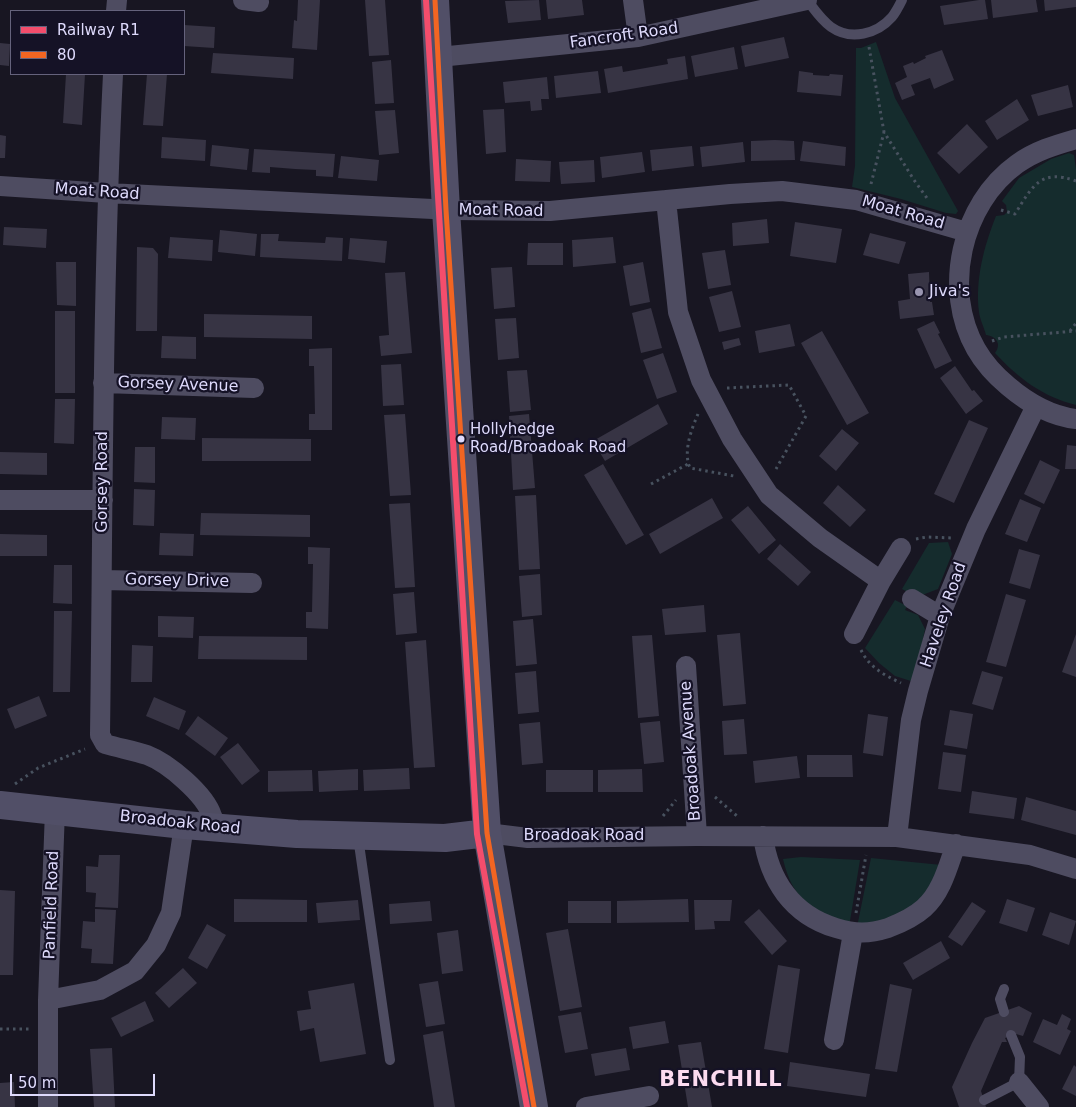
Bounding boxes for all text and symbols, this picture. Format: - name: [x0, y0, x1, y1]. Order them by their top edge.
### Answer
- legend: [10, 10, 185, 75]
- street label: Fancroft Road: [569, 19, 679, 53]
- text: Railway R1: [57, 21, 140, 39]
- text: 80: [57, 46, 76, 64]
- street label: Moat Road: [54, 179, 140, 205]
- street label: Moat Road: [860, 192, 946, 234]
- street label: Moat Road: [458, 201, 544, 221]
- place label: Jiva's: [929, 282, 970, 302]
- marker: Jiva's: [913, 286, 925, 298]
- street label: Gorsey Avenue: [117, 373, 239, 397]
- place label: Hollyhedge Road/Broadoak Road: [470, 421, 626, 456]
- street label: Gorsey Road: [93, 431, 113, 533]
- marker: Hollyhedge Road/Broadoak Road: [456, 434, 466, 444]
- street label: Haveley Road: [917, 560, 971, 670]
- street label: Gorsey Drive: [125, 570, 229, 592]
- street label: Broadoak Avenue: [677, 680, 705, 822]
- street label: Broadoak Road: [119, 807, 241, 839]
- street label: Broadoak Road: [523, 826, 645, 846]
- street label: Panfield Road: [41, 850, 63, 960]
- scale bar: [12, 1064, 158, 1096]
- district label: BENCHILL: [658, 1068, 784, 1094]
- text: 50 m: [18, 1074, 56, 1092]

